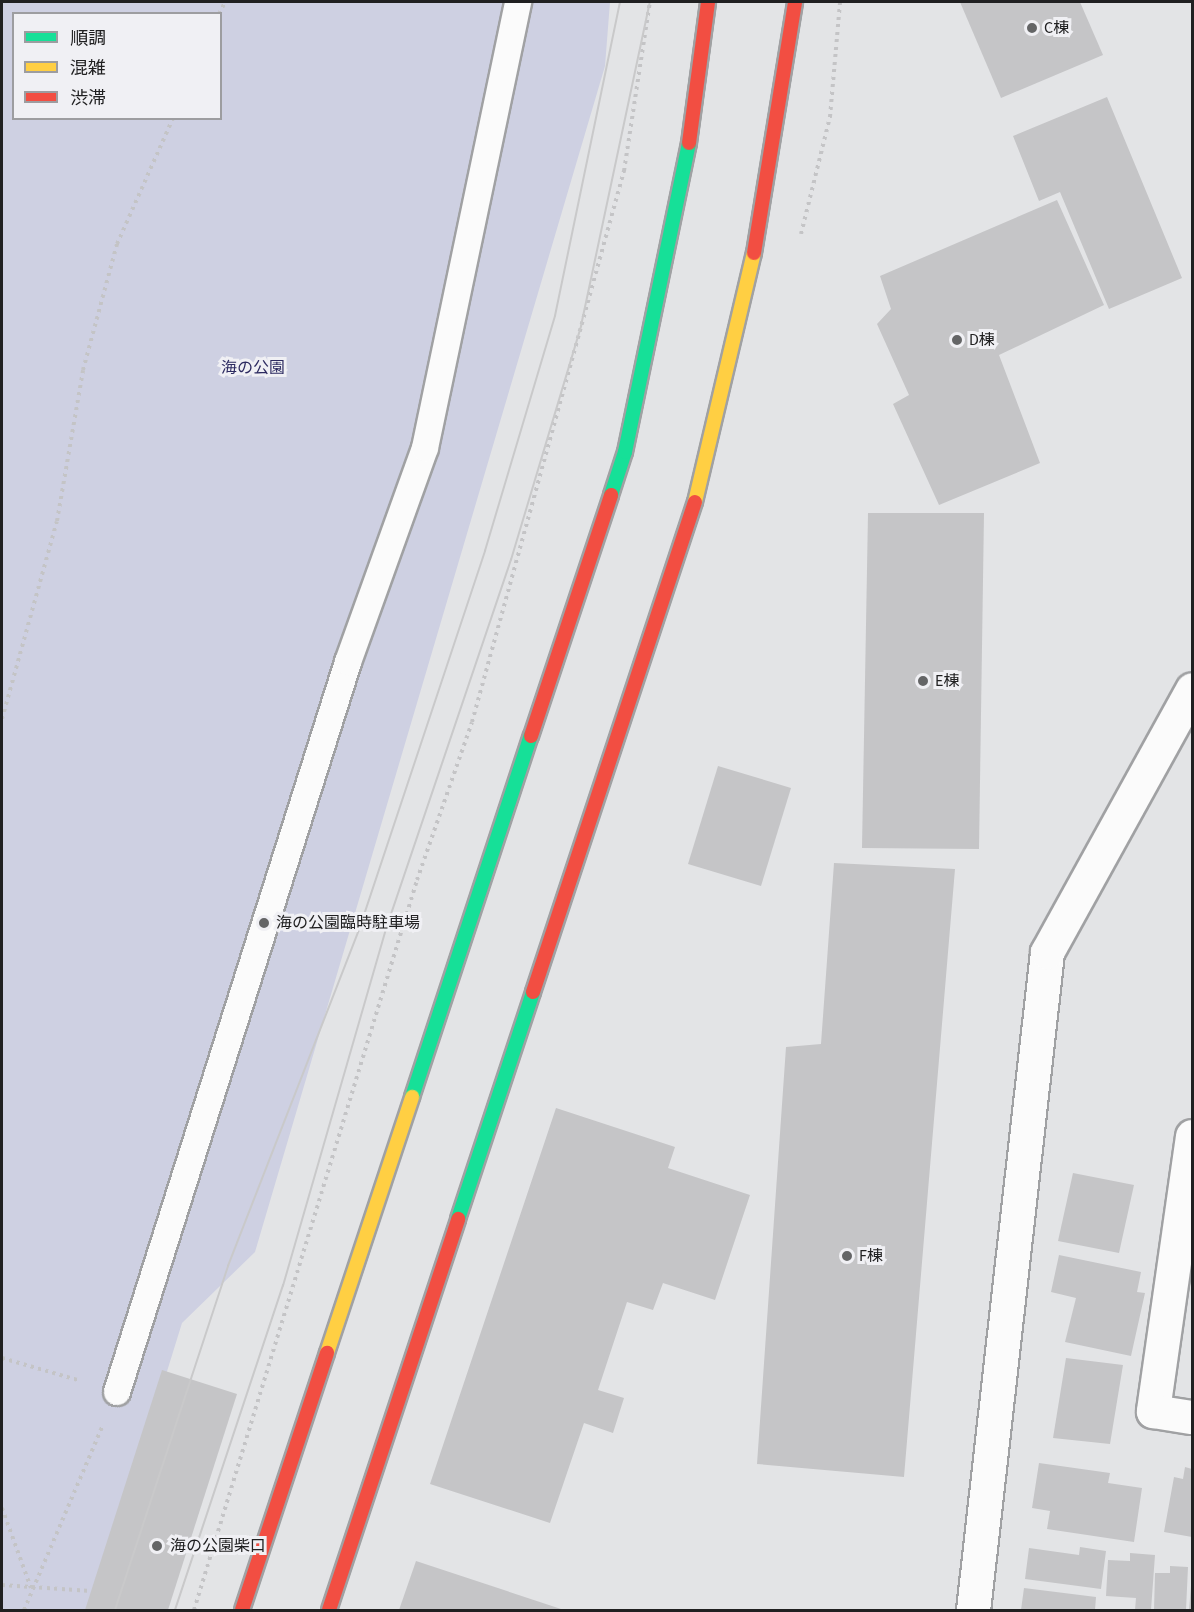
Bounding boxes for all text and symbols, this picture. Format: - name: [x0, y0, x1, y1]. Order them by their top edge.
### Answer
- legend: [12, 12, 222, 120]
- place label: C棟: [1044, 18, 1069, 38]
- marker: C棟: [1025, 21, 1039, 35]
- text: 順調: [70, 26, 106, 51]
- text: 混雑: [70, 56, 106, 81]
- text: 渋滞: [70, 86, 106, 111]
- place label: D棟: [969, 330, 995, 350]
- marker: D棟: [950, 333, 964, 347]
- park label: 海の公園: [221, 358, 285, 378]
- place label: E棟: [935, 671, 959, 691]
- marker: E棟: [916, 674, 930, 688]
- place label: 海の公園臨時駐車場: [276, 913, 420, 933]
- marker: 海の公園臨時駐車場: [257, 916, 271, 930]
- place label: F棟: [859, 1246, 883, 1266]
- marker: F棟: [840, 1249, 854, 1263]
- place label: 海の公園柴口: [170, 1536, 266, 1556]
- marker: 海の公園柴口: [148, 1537, 166, 1555]

